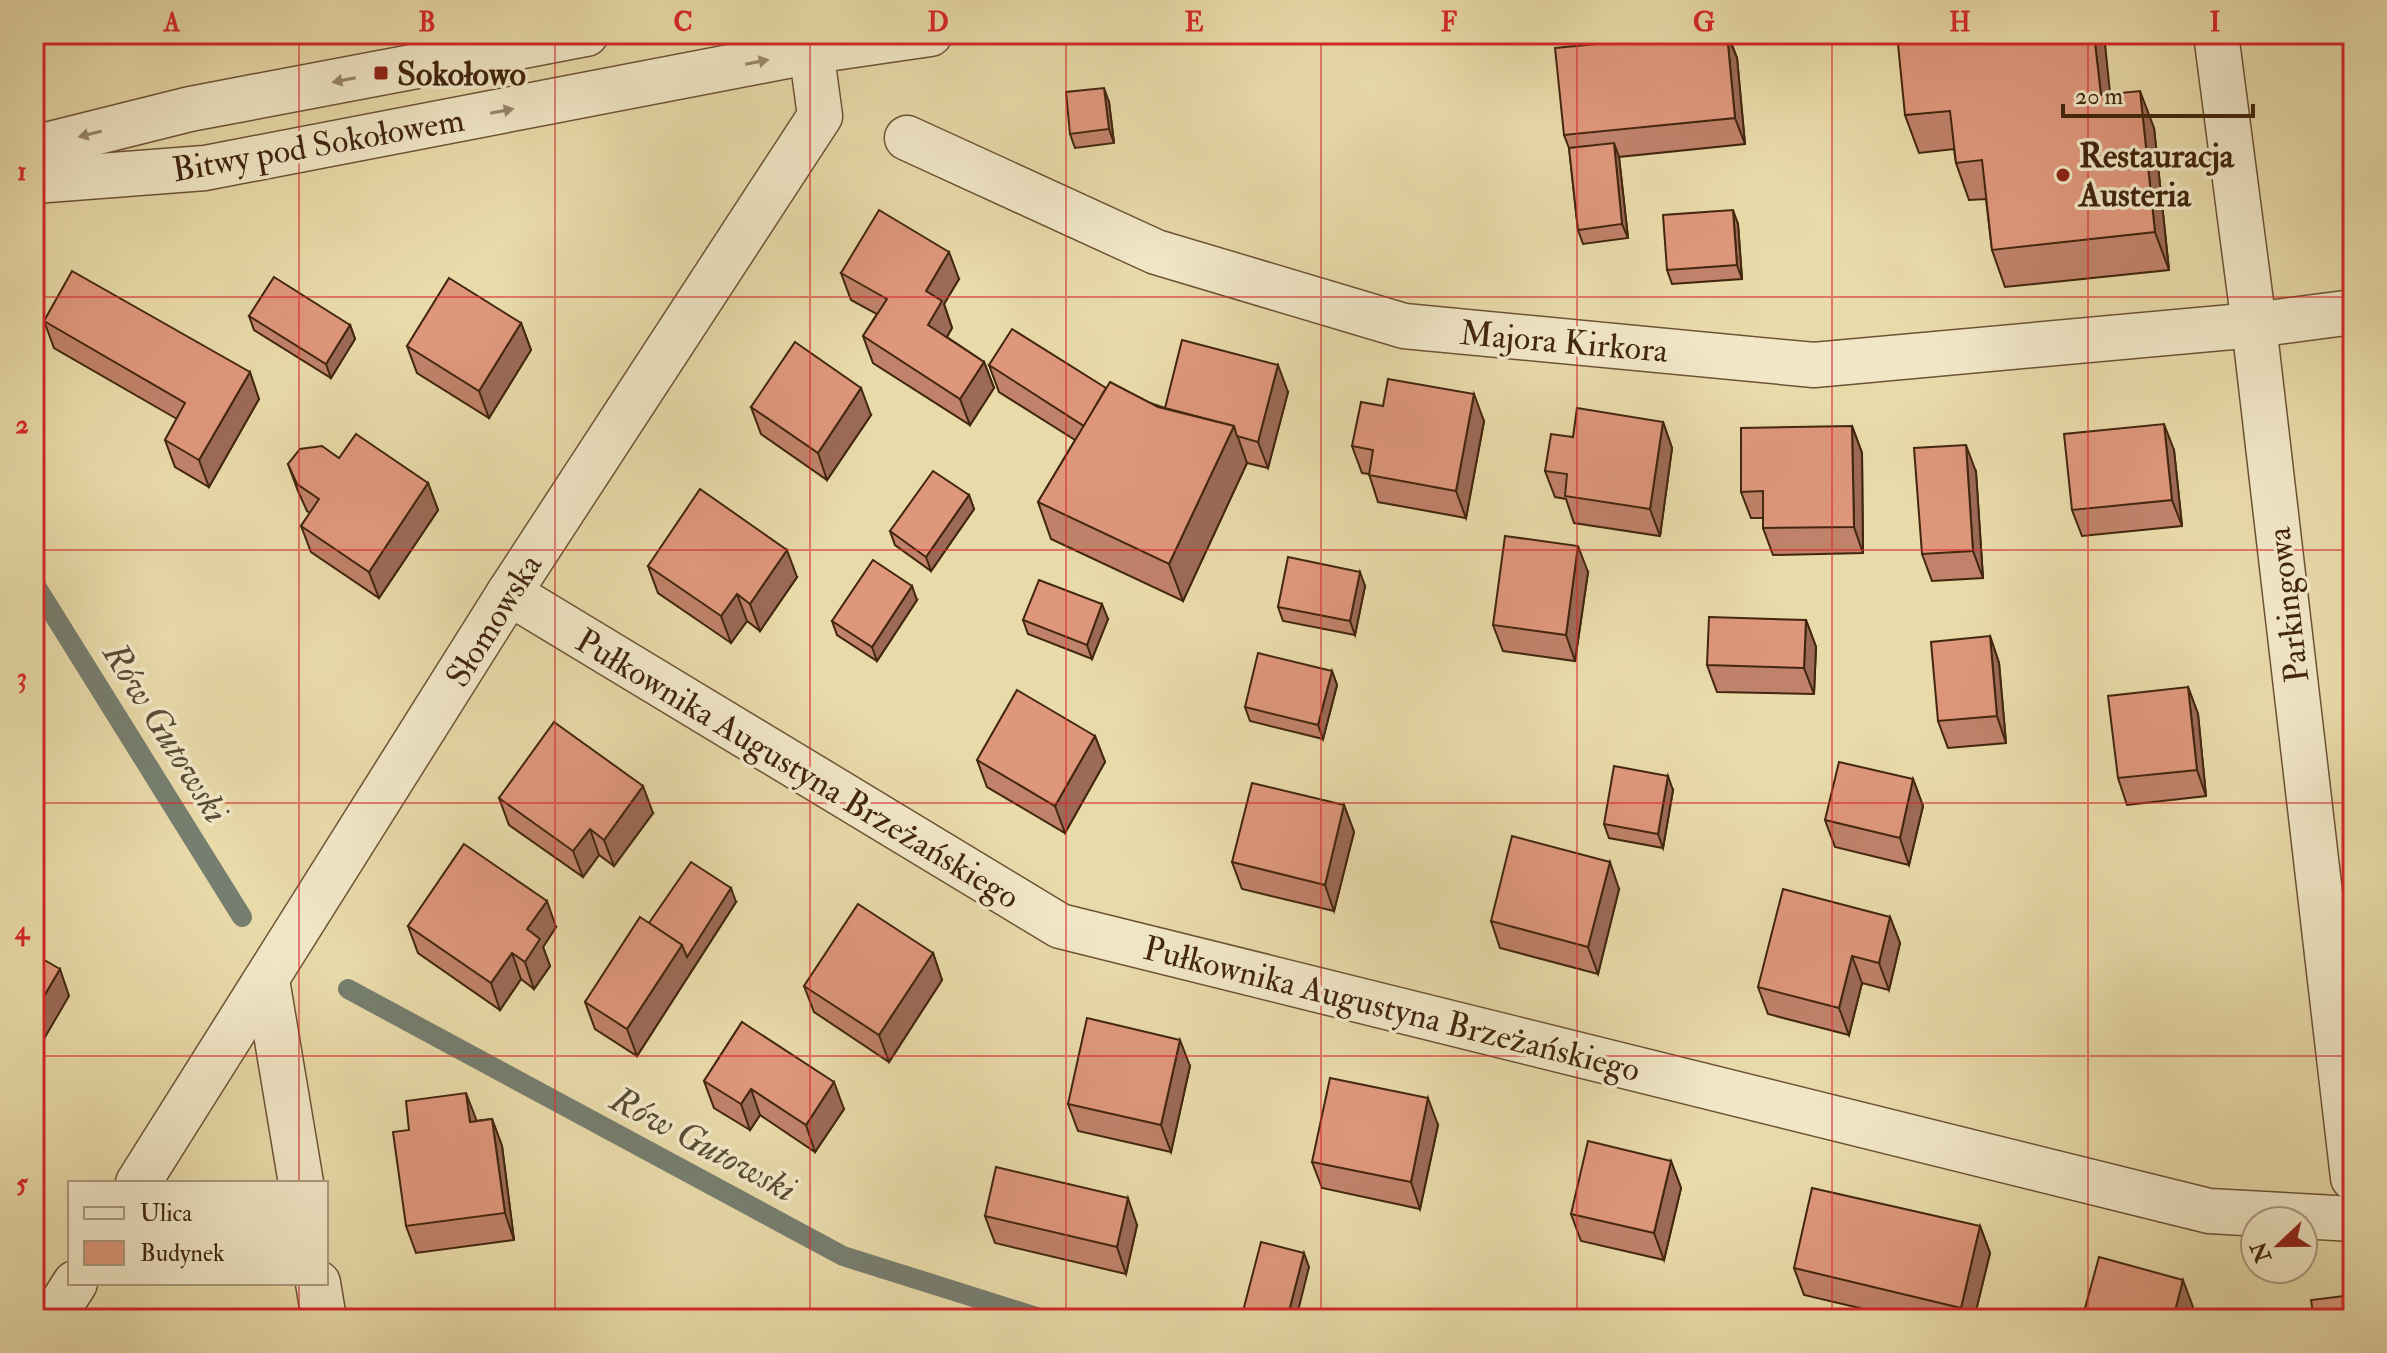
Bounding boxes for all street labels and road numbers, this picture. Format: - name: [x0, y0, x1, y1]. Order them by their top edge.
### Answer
- street label: Bitwy pod Sokołowem: [169, 99, 468, 192]
- street label: Majora Kirkora: [1458, 312, 1671, 373]
- street label: Parkingowa: [2258, 524, 2319, 685]
- street label: Słomowska: [437, 545, 552, 695]
- street label: Pułkownika Augustyna Brzeżańskiego: [567, 619, 1027, 919]
- street label: Pułkownika Augustyna Brzeżańskiego: [1139, 927, 1644, 1092]

